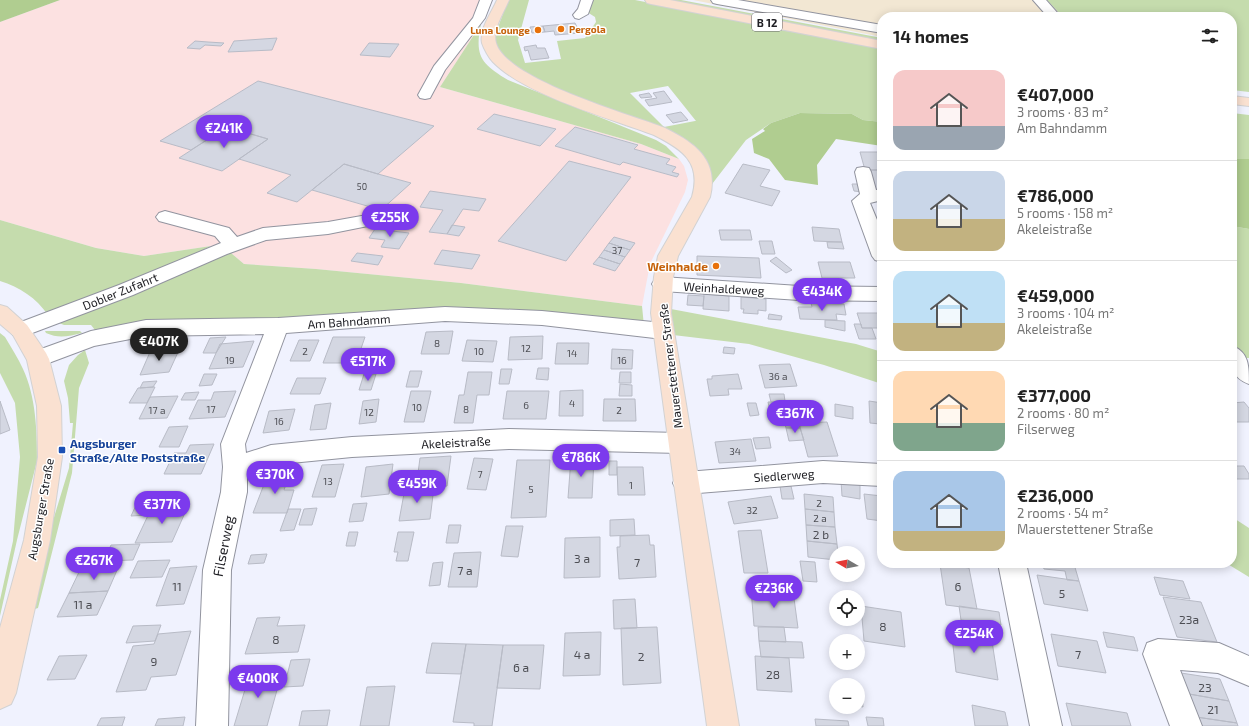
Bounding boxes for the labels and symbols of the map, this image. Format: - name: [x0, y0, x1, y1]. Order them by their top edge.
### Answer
- road number: B 12: [752, 13, 782, 31]
- place label: Pergola: [569, 23, 606, 35]
- place label: Luna Lounge: [470, 24, 530, 36]
- marker: Pergola: [556, 24, 566, 34]
- marker: Luna Lounge: [533, 25, 543, 35]
- pin: €241K: [196, 115, 252, 149]
- house number: 50: [357, 181, 367, 192]
- pin: €255K: [362, 204, 418, 238]
- house number: 37: [612, 244, 622, 256]
- place label: Weinhalde: [647, 259, 708, 273]
- marker: Weinhalde: [711, 261, 721, 271]
- street label: Dobler Zufahrt: [80, 269, 160, 312]
- pin: €434K: [794, 278, 850, 312]
- street label: Weinhaldeweg: [683, 279, 765, 297]
- street label: Mauerstettener Straße: [655, 303, 685, 429]
- street label: Am Bahndamm: [307, 311, 391, 331]
- pin: €407K: [131, 328, 187, 362]
- house number: 8: [434, 337, 440, 349]
- house number: 12: [521, 342, 531, 354]
- house number: 2: [302, 345, 308, 357]
- house number: 10: [474, 345, 484, 357]
- house number: 14: [567, 347, 577, 359]
- pin: €517K: [340, 348, 396, 382]
- house number: 19: [225, 354, 235, 366]
- house number: 16: [617, 354, 627, 366]
- house number: 36 a: [769, 370, 788, 382]
- house number: 4: [569, 397, 575, 409]
- house number: 6: [523, 399, 529, 411]
- pin: €367K: [767, 400, 823, 434]
- house number: 10: [412, 401, 422, 413]
- house number: 17: [206, 403, 216, 415]
- house number: 8: [463, 403, 469, 415]
- house number: 17 a: [149, 404, 165, 416]
- house number: 2: [616, 404, 622, 416]
- house number: 12: [364, 406, 374, 418]
- house number: 16: [274, 415, 284, 427]
- street label: Akeleistraße: [421, 433, 491, 451]
- place label: Augsburger Straße/Alte Poststraße: [70, 436, 205, 464]
- pin: €786K: [553, 444, 609, 478]
- marker: Augsburger Straße/Alte Poststraße: [57, 445, 67, 455]
- house number: 34: [729, 445, 741, 457]
- street label: Augsburger Straße: [24, 457, 56, 561]
- pin: €370K: [247, 461, 303, 495]
- street label: Siedlerweg: [753, 466, 815, 484]
- house number: 7: [477, 468, 483, 480]
- pin: €459K: [389, 470, 445, 504]
- house number: 13: [323, 475, 333, 487]
- house number: 1: [629, 479, 633, 491]
- house number: 5: [528, 483, 534, 495]
- pin: €377K: [134, 491, 190, 525]
- house number: 2: [816, 497, 822, 509]
- house number: 32: [746, 504, 758, 516]
- house number: 2 a: [813, 512, 827, 524]
- street label: Filserweg: [209, 514, 237, 578]
- house number: 2 b: [813, 527, 829, 541]
- north arrow: [829, 546, 865, 582]
- pin: €267K: [66, 547, 122, 581]
- house number: 3 a: [574, 551, 590, 565]
- house number: 7: [634, 555, 640, 569]
- house number: 7 a: [457, 563, 473, 577]
- pin: €236K: [746, 575, 802, 609]
- house number: 11: [172, 579, 182, 593]
- house number: 6: [955, 579, 962, 593]
- house number: 5: [1059, 586, 1065, 600]
- house number: 11 a: [74, 597, 92, 611]
- house number: 23a: [1179, 612, 1199, 626]
- house number: 8: [879, 619, 887, 633]
- pin: €254K: [946, 620, 1002, 654]
- house number: 8: [272, 632, 280, 646]
- house number: 4 a: [574, 647, 590, 661]
- house number: 7: [1075, 647, 1081, 661]
- house number: 2: [638, 649, 645, 663]
- house number: 9: [151, 654, 158, 668]
- house number: 6 a: [513, 660, 529, 674]
- pin: €400K: [230, 665, 286, 699]
- house number: 28: [766, 667, 780, 681]
- house number: 23: [1198, 680, 1212, 694]
- house number: 21: [1207, 702, 1219, 716]

